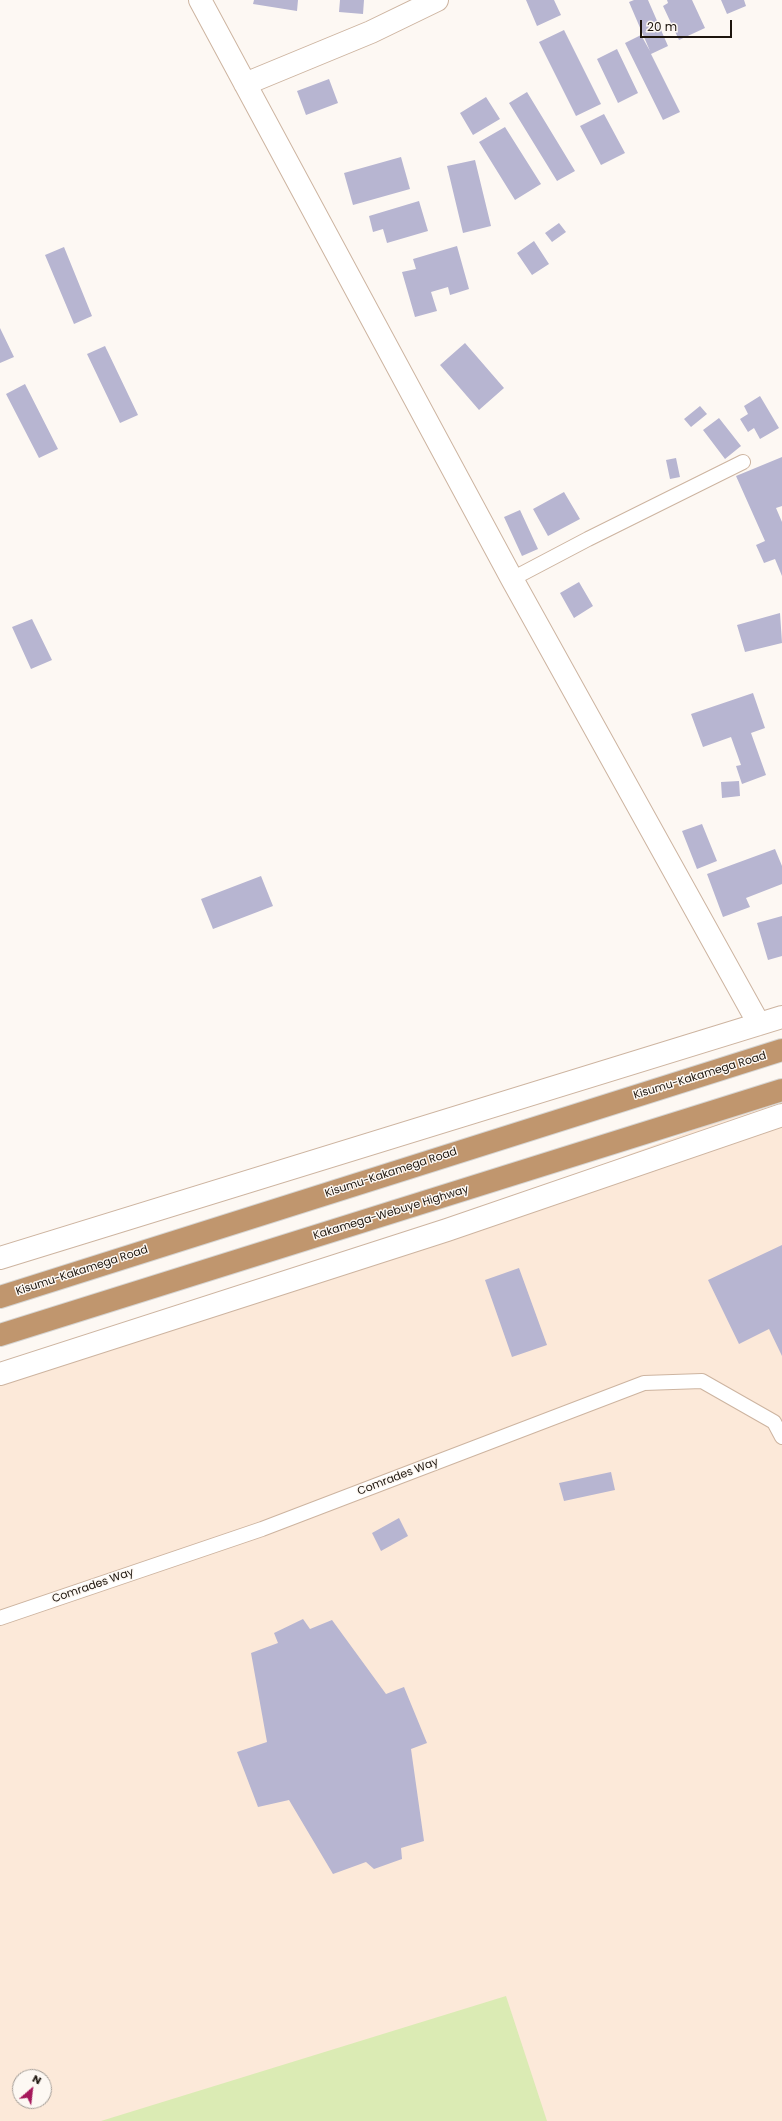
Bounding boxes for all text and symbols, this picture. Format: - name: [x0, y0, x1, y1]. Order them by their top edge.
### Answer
- scale bar: [642, 12, 734, 38]
- text: 20 m: [647, 18, 677, 35]
- street label: Kisumu-Kakamega Road: [632, 1049, 768, 1103]
- street label: Kisumu-Kakamega Road: [323, 1145, 459, 1201]
- street label: Kakamega-Webuye Highway: [312, 1183, 470, 1243]
- street label: Kisumu-Kakamega Road: [14, 1243, 150, 1299]
- street label: Comrades Way: [356, 1455, 440, 1499]
- street label: Comrades Way: [50, 1566, 136, 1606]
- north arrow: [12, 2069, 52, 2109]
- text: N: [30, 2070, 45, 2088]

